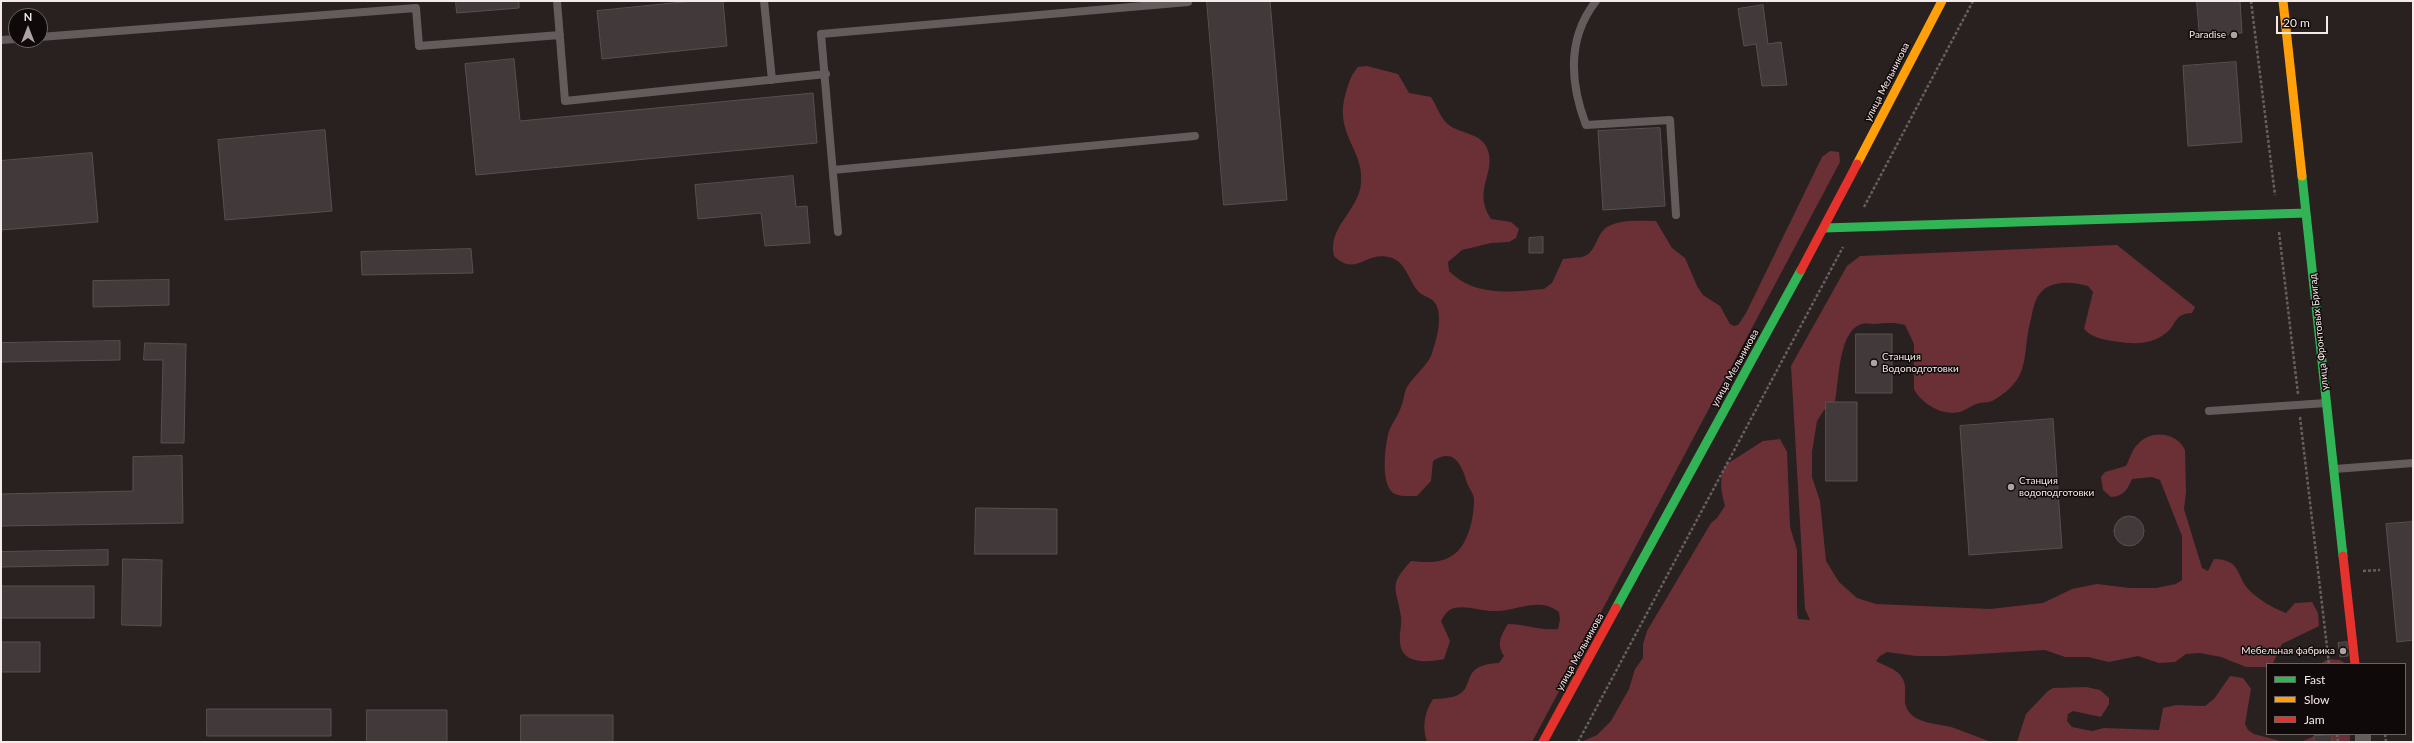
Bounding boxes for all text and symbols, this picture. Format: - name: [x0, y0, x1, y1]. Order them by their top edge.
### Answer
- north arrow: [8, 8, 48, 48]
- scale bar: [2278, 8, 2330, 34]
- text: N: [24, 10, 32, 23]
- text: 20 m: [2283, 15, 2310, 30]
- place label: Paradise: [2189, 29, 2226, 41]
- marker: Paradise: [2229, 30, 2239, 40]
- street label: улица Мельникова: [1862, 41, 1912, 123]
- street label: улица Фронтовых Бригад: [2307, 273, 2331, 391]
- street label: улица Мельникова: [1709, 327, 1761, 409]
- place label: Станция Водоподготовки: [1882, 351, 1959, 374]
- marker: Станция Водоподготовки: [1869, 358, 1879, 368]
- place label: Станция водоподготовки: [2019, 475, 2094, 498]
- marker: Станция водоподготовки: [2006, 482, 2016, 492]
- street label: улица Мельникова: [1554, 611, 1606, 693]
- place label: Мебельная фабрика: [2241, 645, 2335, 657]
- marker: Мебельная фабрика: [2338, 646, 2348, 656]
- legend: [2266, 663, 2406, 735]
- text: Fast: [2304, 672, 2325, 687]
- text: Slow: [2304, 692, 2329, 707]
- text: Jam: [2304, 712, 2325, 727]

